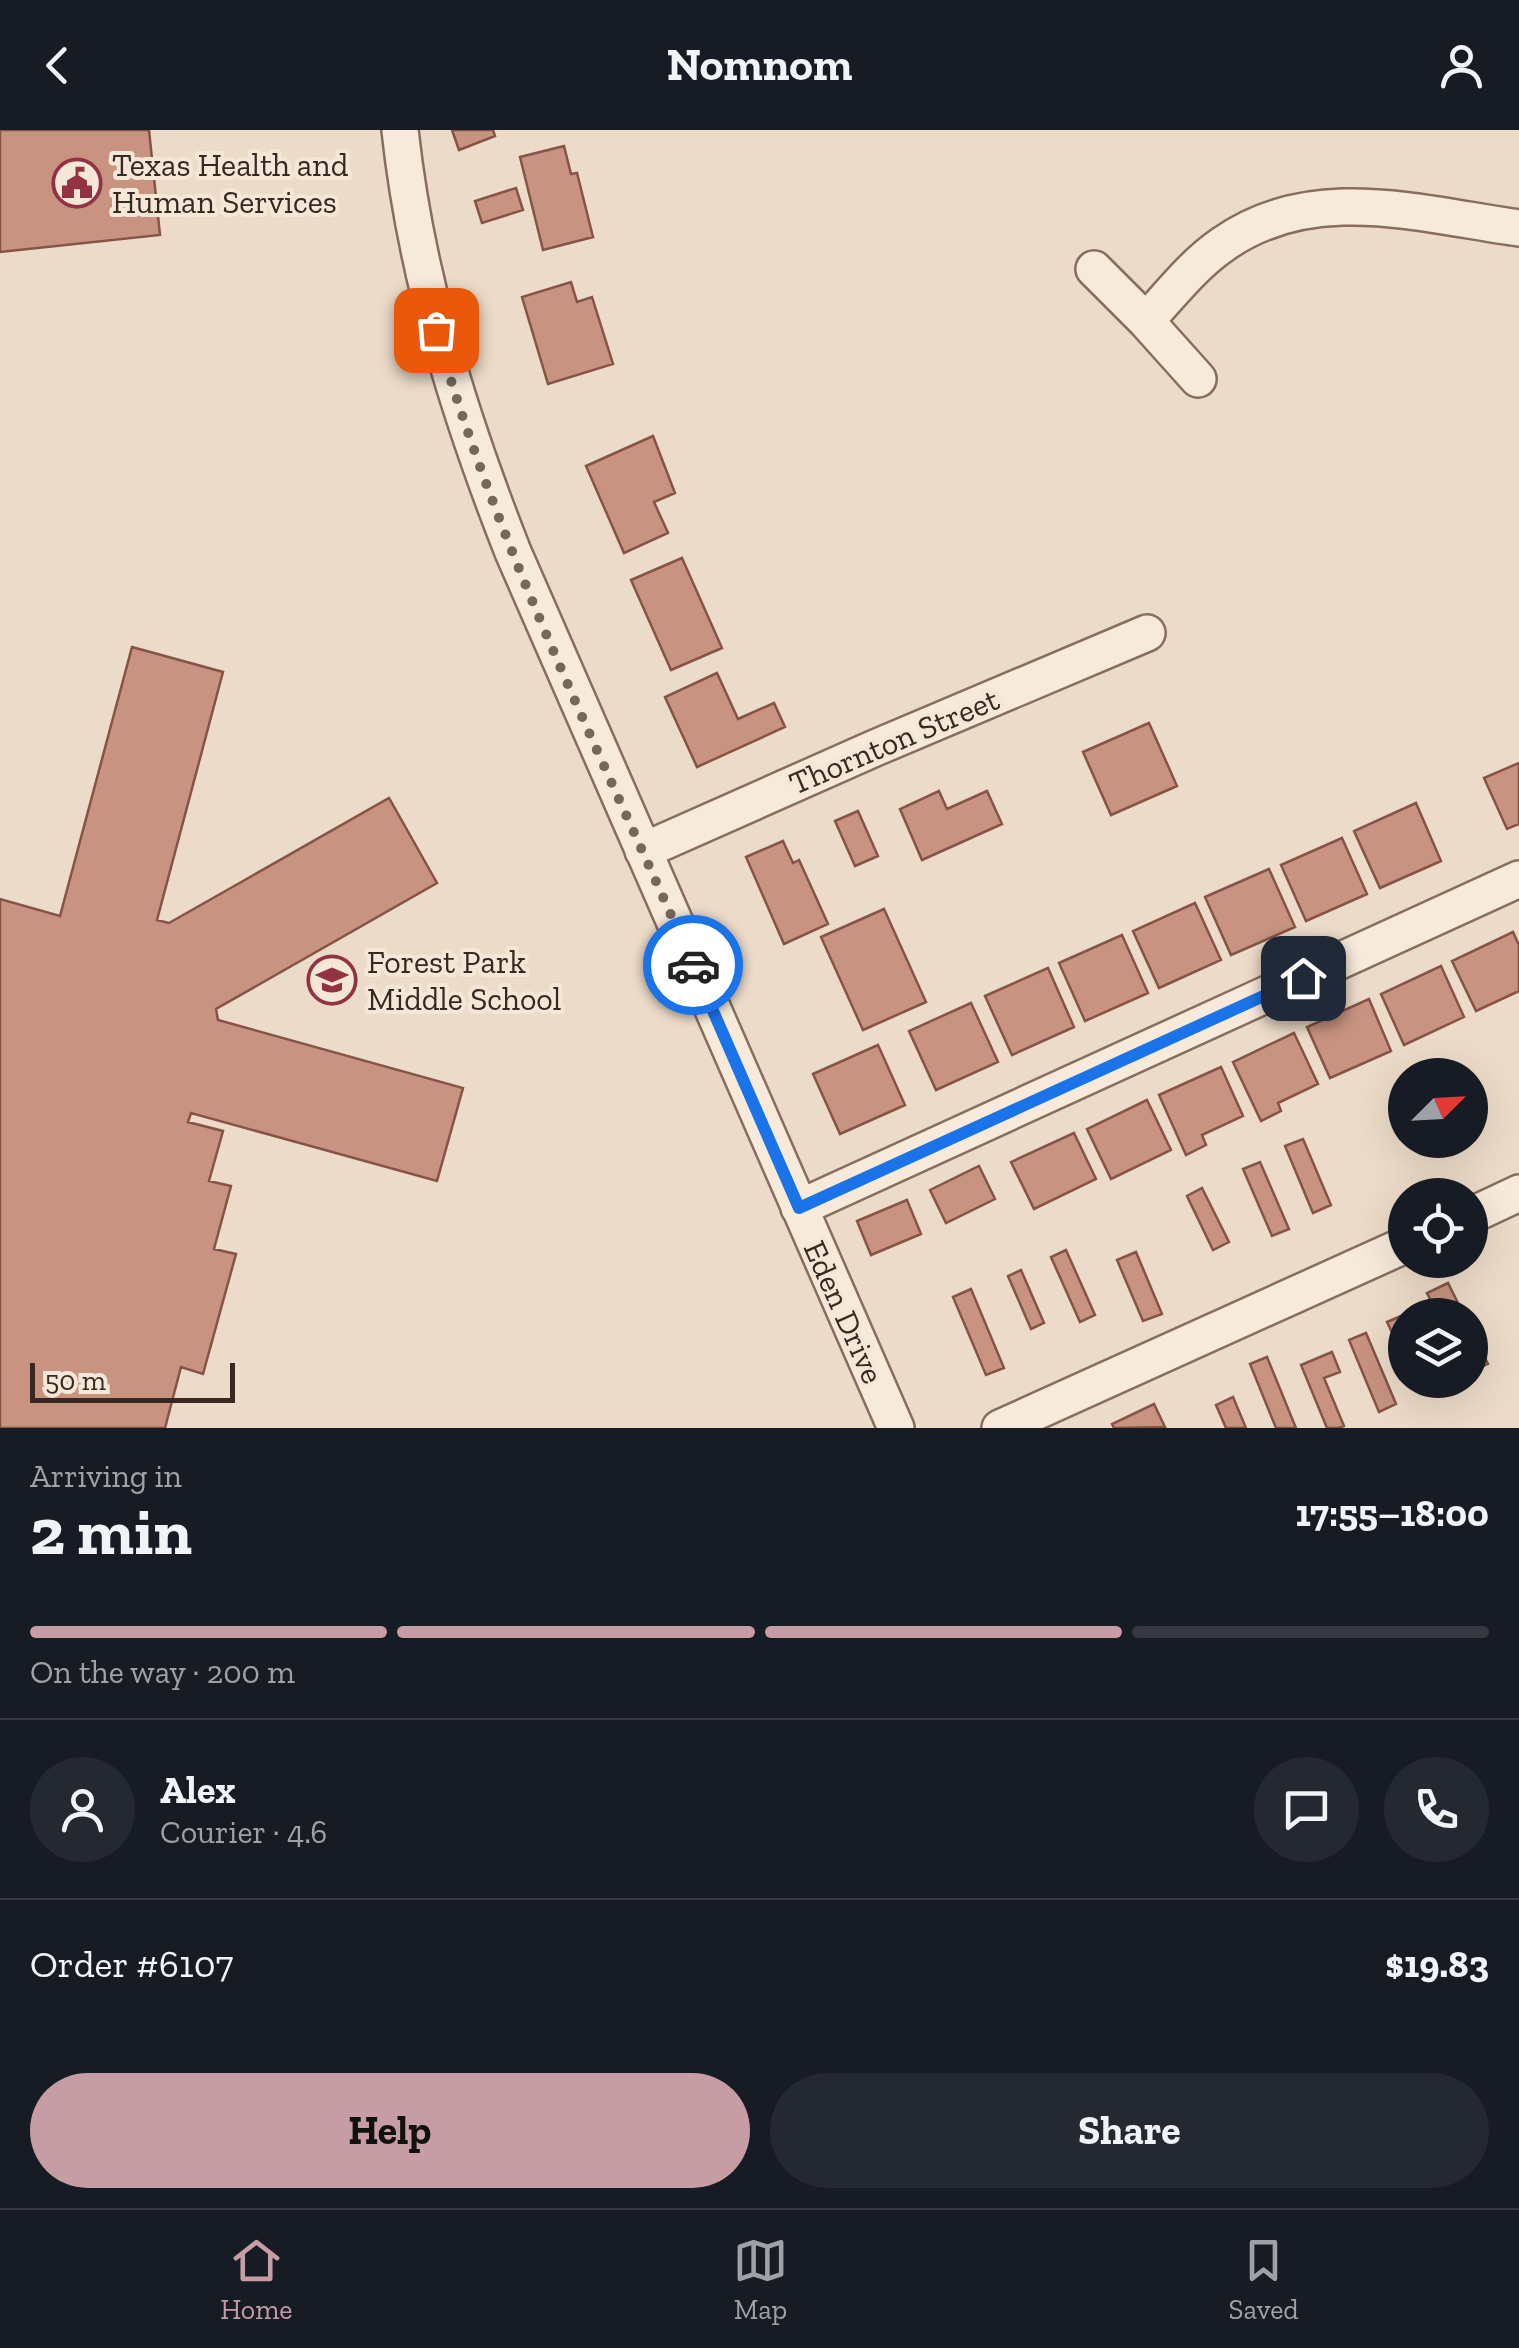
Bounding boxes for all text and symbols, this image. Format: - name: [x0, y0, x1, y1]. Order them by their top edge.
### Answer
- icon: back: [30, 38, 85, 93]
- text: Nomnom: [667, 38, 852, 92]
- icon: person: [1434, 38, 1489, 93]
- place label: Texas Health and Human Services: [112, 146, 349, 221]
- public building icon: Texas Health and Human Services: [51, 157, 103, 209]
- pin: [394, 288, 479, 373]
- icon: bag: [409, 303, 464, 358]
- street label: Thornton Street: [783, 680, 1005, 802]
- courier: [643, 915, 743, 1015]
- pin: [1261, 936, 1346, 1021]
- icon: car: [666, 938, 721, 993]
- place label: Forest Park Middle School: [367, 943, 561, 1018]
- icon: home: [1276, 951, 1331, 1006]
- school or university icon: Forest Park Middle School: [306, 954, 358, 1006]
- north arrow: [1388, 1058, 1488, 1158]
- map controls: [1388, 1058, 1488, 1398]
- button: locate: [1388, 1178, 1488, 1278]
- street label: Eden Drive: [796, 1235, 892, 1389]
- button: layers: [1388, 1298, 1488, 1398]
- scale bar: [30, 1358, 235, 1402]
- text: 50 m: [45, 1364, 106, 1397]
- text: Arriving in: [30, 1457, 182, 1495]
- text: 17:55–18:00: [1295, 1490, 1489, 1536]
- text: 2 min: [30, 1493, 192, 1571]
- text: On the way · 200 m: [30, 1653, 295, 1691]
- button: person: [30, 1757, 135, 1862]
- button: chat: [1254, 1757, 1359, 1862]
- button: phone: [1384, 1757, 1489, 1862]
- text: Alex: [160, 1767, 236, 1813]
- text: Courier · 4.6: [160, 1813, 327, 1851]
- text: Order #6107: [30, 1941, 233, 1987]
- text: $19.83: [1385, 1941, 1489, 1987]
- button: Help: [30, 2073, 750, 2188]
- button: Share: [770, 2073, 1489, 2188]
- tab: Home: [220, 2233, 292, 2326]
- tab: Map: [733, 2233, 788, 2326]
- tab: Saved: [1229, 2233, 1299, 2326]

